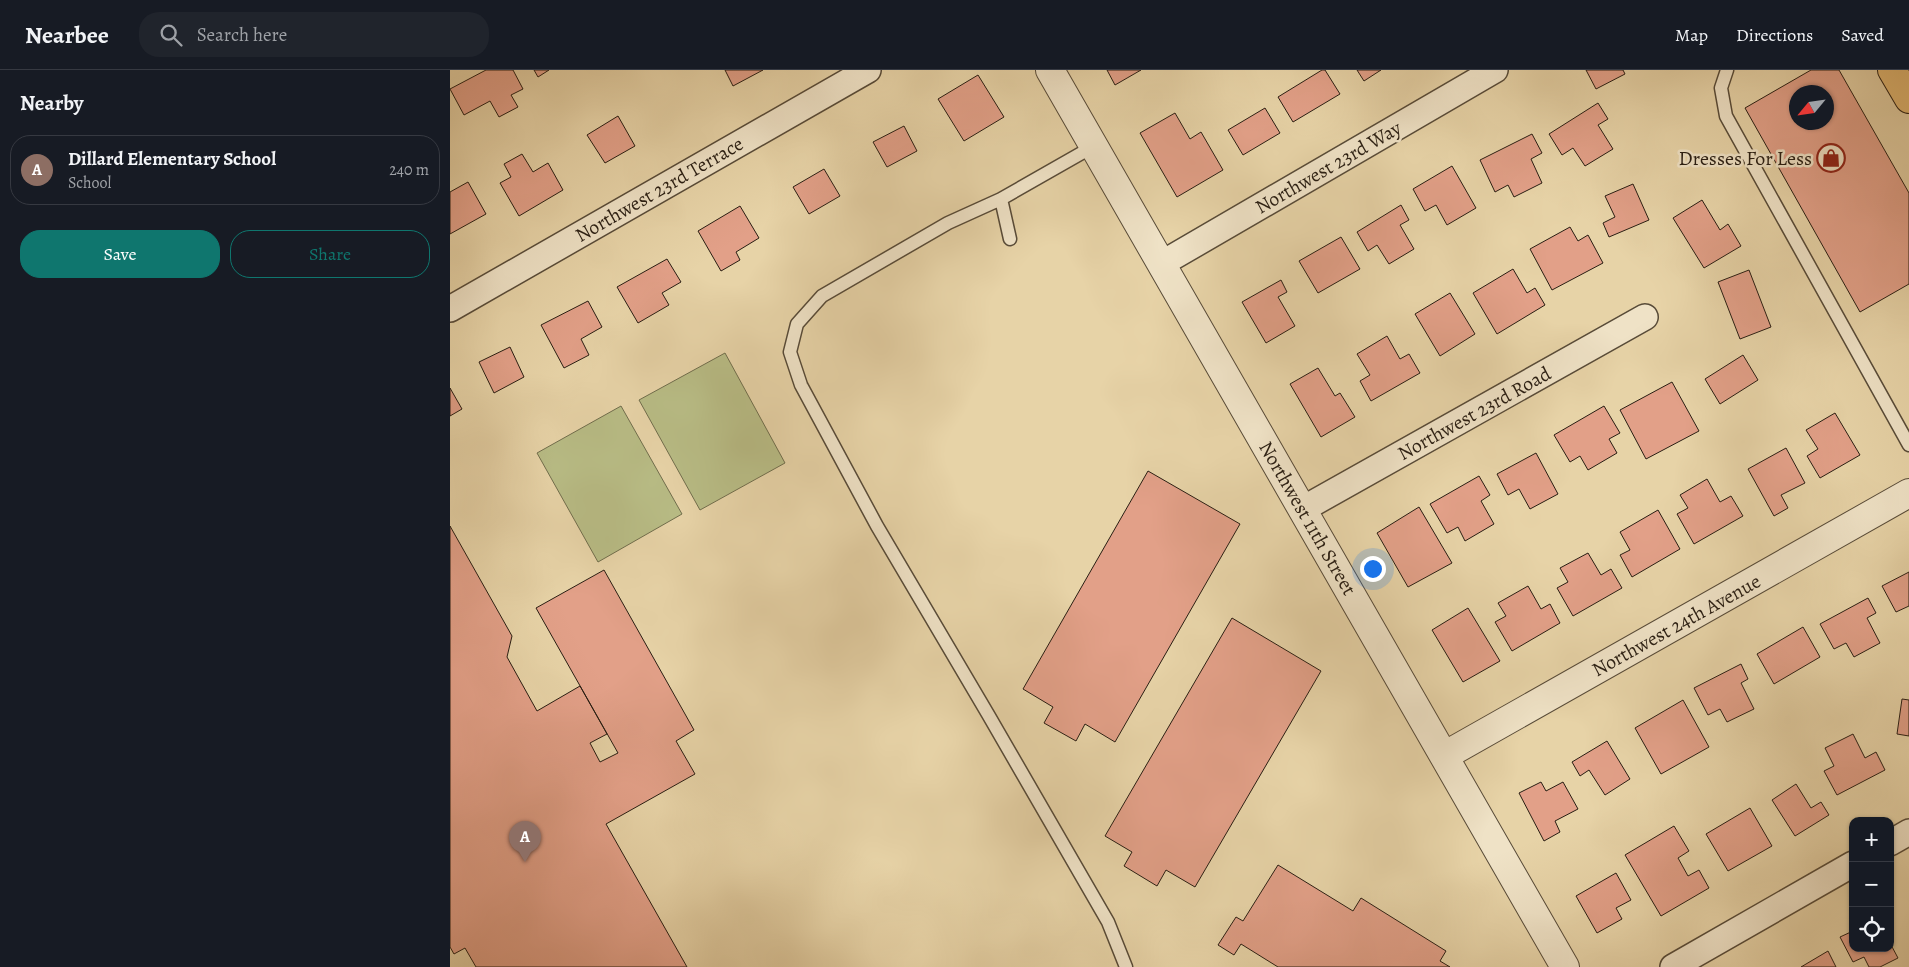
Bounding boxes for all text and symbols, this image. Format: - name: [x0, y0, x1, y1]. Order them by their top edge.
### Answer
- search box: [139, 12, 489, 57]
- text: Nearbee: [25, 19, 109, 51]
- icon: search: [157, 21, 185, 49]
- text: Search here: [197, 22, 287, 48]
- text: Map: [1675, 23, 1708, 47]
- text: Directions: [1736, 23, 1813, 47]
- text: Saved: [1841, 23, 1884, 47]
- north arrow: [1789, 85, 1834, 130]
- text: Nearby: [20, 89, 83, 117]
- street label: Northwest 23rd Way: [1250, 114, 1407, 220]
- street label: Northwest 23rd Terrace: [570, 130, 748, 249]
- shop icon: Dresses For Less: [1816, 143, 1846, 173]
- place label: Dresses For Less: [1678, 145, 1812, 172]
- text: Dillard Elementary School: [68, 146, 276, 172]
- text: A: [32, 159, 42, 181]
- text: 240 m: [389, 159, 429, 181]
- text: School: [68, 172, 111, 194]
- button: Save: [20, 230, 220, 278]
- button: Share: [230, 230, 430, 278]
- street label: Northwest 23rd Road: [1393, 360, 1556, 467]
- street label: Northwest 11th Street: [1252, 436, 1363, 601]
- your location: [1360, 556, 1386, 582]
- street label: Northwest 24th Avenue: [1587, 568, 1766, 683]
- map controls: [1849, 817, 1894, 952]
- button: +: [1849, 817, 1894, 862]
- pin: A: [509, 821, 541, 862]
- button: −: [1849, 862, 1894, 907]
- button: locate: [1849, 907, 1894, 952]

